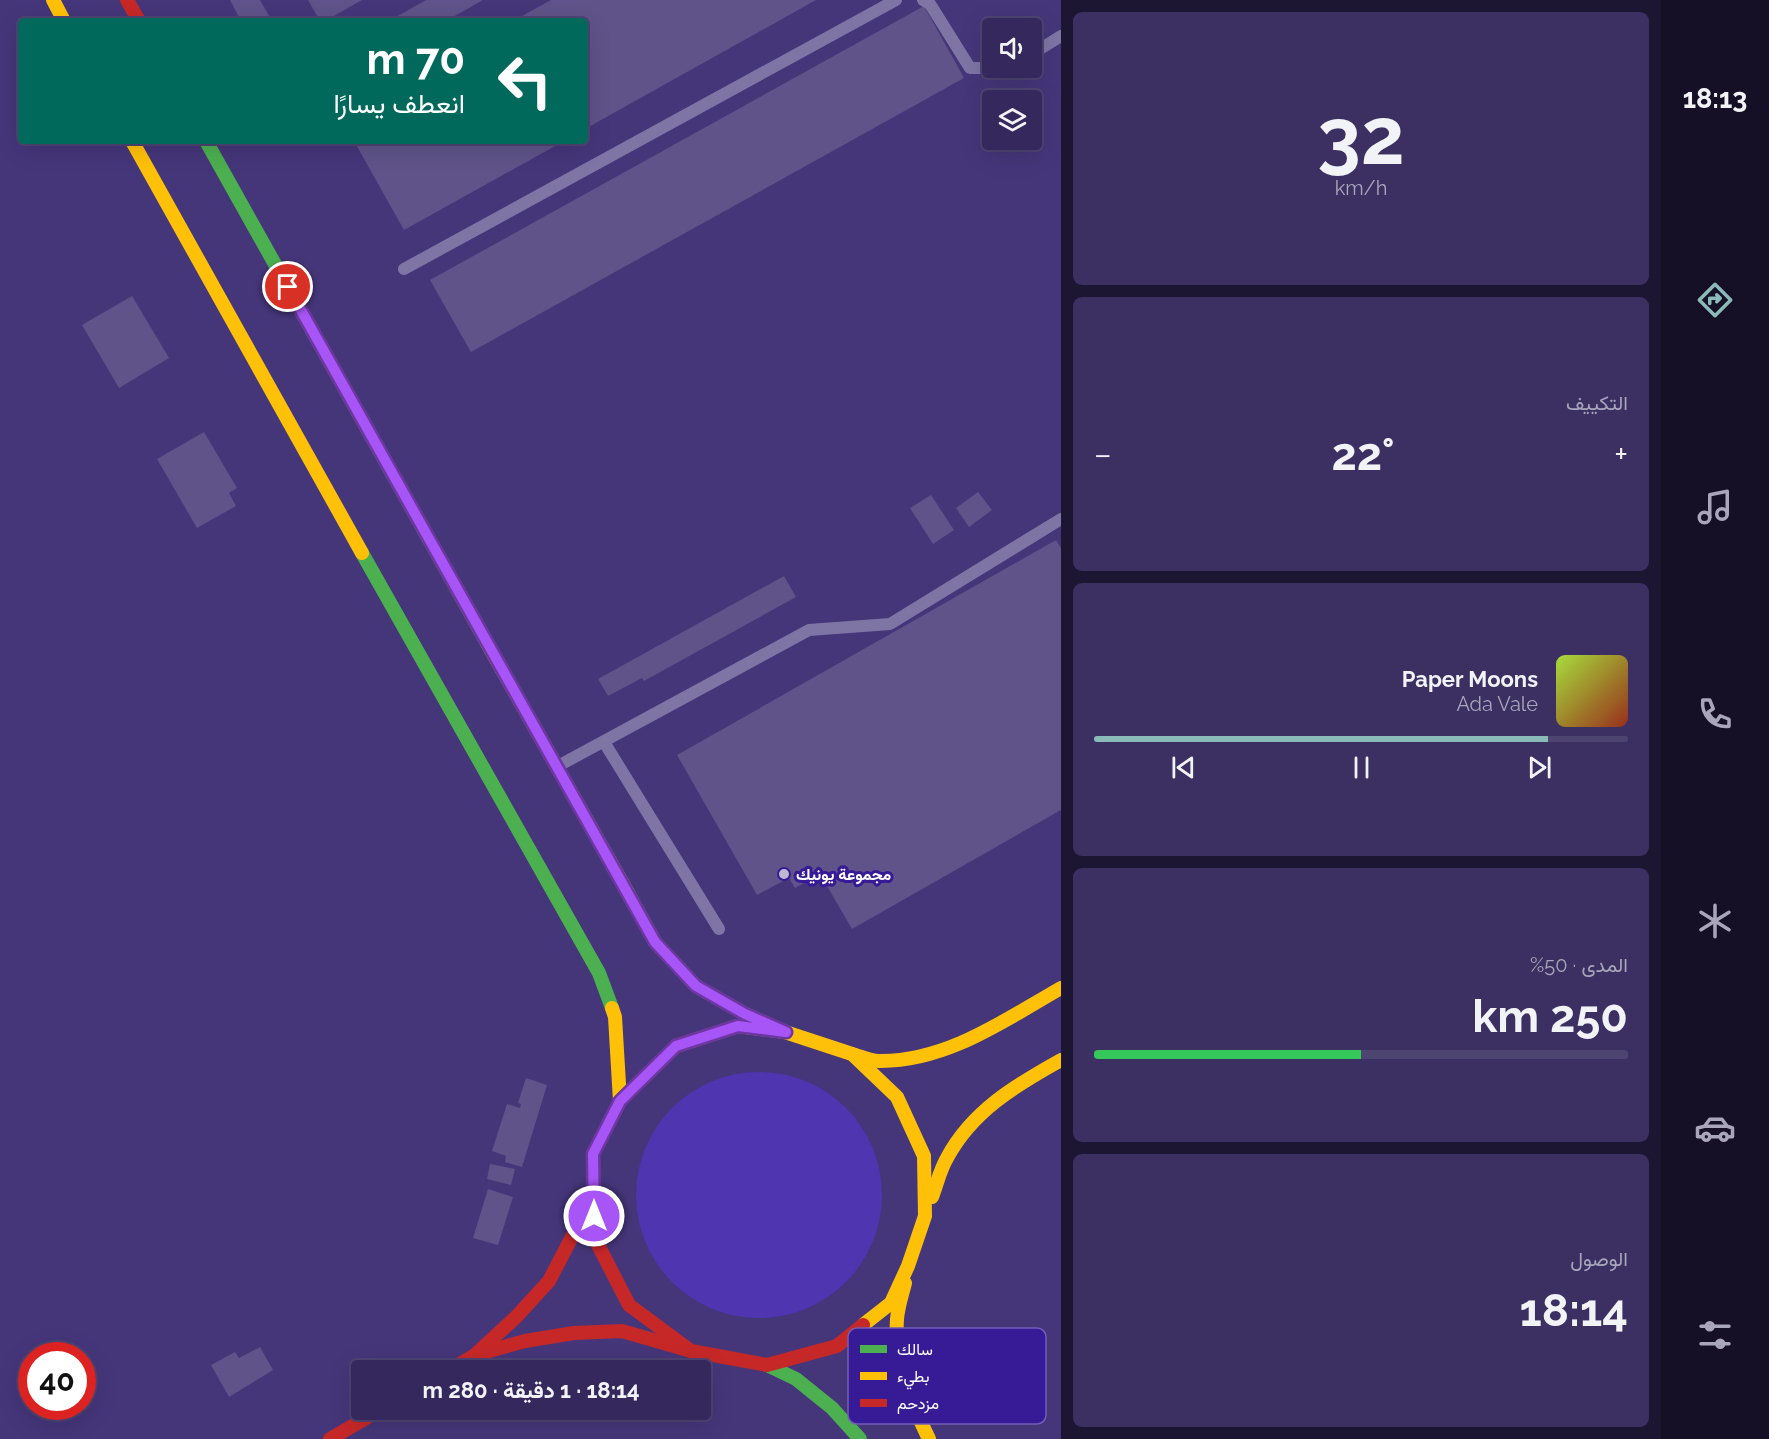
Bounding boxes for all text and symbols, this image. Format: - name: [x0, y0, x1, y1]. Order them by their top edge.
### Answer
- map controls: [982, 18, 1042, 150]
- button: sound: [982, 18, 1042, 78]
- text: 70 m: [366, 35, 465, 84]
- icon: left: [486, 42, 564, 120]
- text: 18:13: [1683, 83, 1747, 114]
- text: انعطف يسارًا: [333, 88, 465, 119]
- button: layers: [982, 90, 1042, 150]
- text: 32: [1317, 91, 1405, 182]
- text: km/h: [1335, 176, 1387, 200]
- pin: [262, 261, 313, 312]
- icon: arrive: [271, 270, 304, 303]
- icon: directions: [1694, 279, 1736, 321]
- text: التكييف: [1566, 391, 1628, 415]
- text: 22°: [1331, 428, 1395, 481]
- text: −: [1094, 435, 1112, 474]
- text: +: [1614, 435, 1628, 474]
- icon: music: [1694, 486, 1736, 528]
- text: Paper Moons: [1402, 666, 1538, 692]
- text: Ada Vale: [1456, 692, 1538, 716]
- icon: phone: [1694, 693, 1736, 735]
- icon: previous: [1167, 751, 1200, 784]
- icon: pause: [1345, 751, 1378, 784]
- icon: next: [1523, 751, 1556, 784]
- place label: مجموعة يونيك: [796, 865, 892, 885]
- marker: مجموعة يونيك: [777, 867, 791, 881]
- icon: climate: [1694, 900, 1736, 942]
- text: المدى · 50%: [1530, 953, 1628, 977]
- text: 250 km: [1472, 990, 1628, 1043]
- icon: car: [1694, 1107, 1736, 1149]
- position arrow: [562, 1184, 626, 1248]
- text: الوصول: [1570, 1247, 1628, 1271]
- text: 18:14: [1520, 1284, 1628, 1337]
- icon: filters: [1694, 1314, 1736, 1356]
- legend: [848, 1328, 1046, 1424]
- text: سالك: [897, 1340, 933, 1359]
- speed limit sign: 40: [18, 1342, 96, 1420]
- text: بطيء: [897, 1367, 929, 1390]
- text: 18:14 · 1 دقيقة · 280 m: [422, 1377, 640, 1403]
- text: مزدحم: [897, 1394, 939, 1414]

